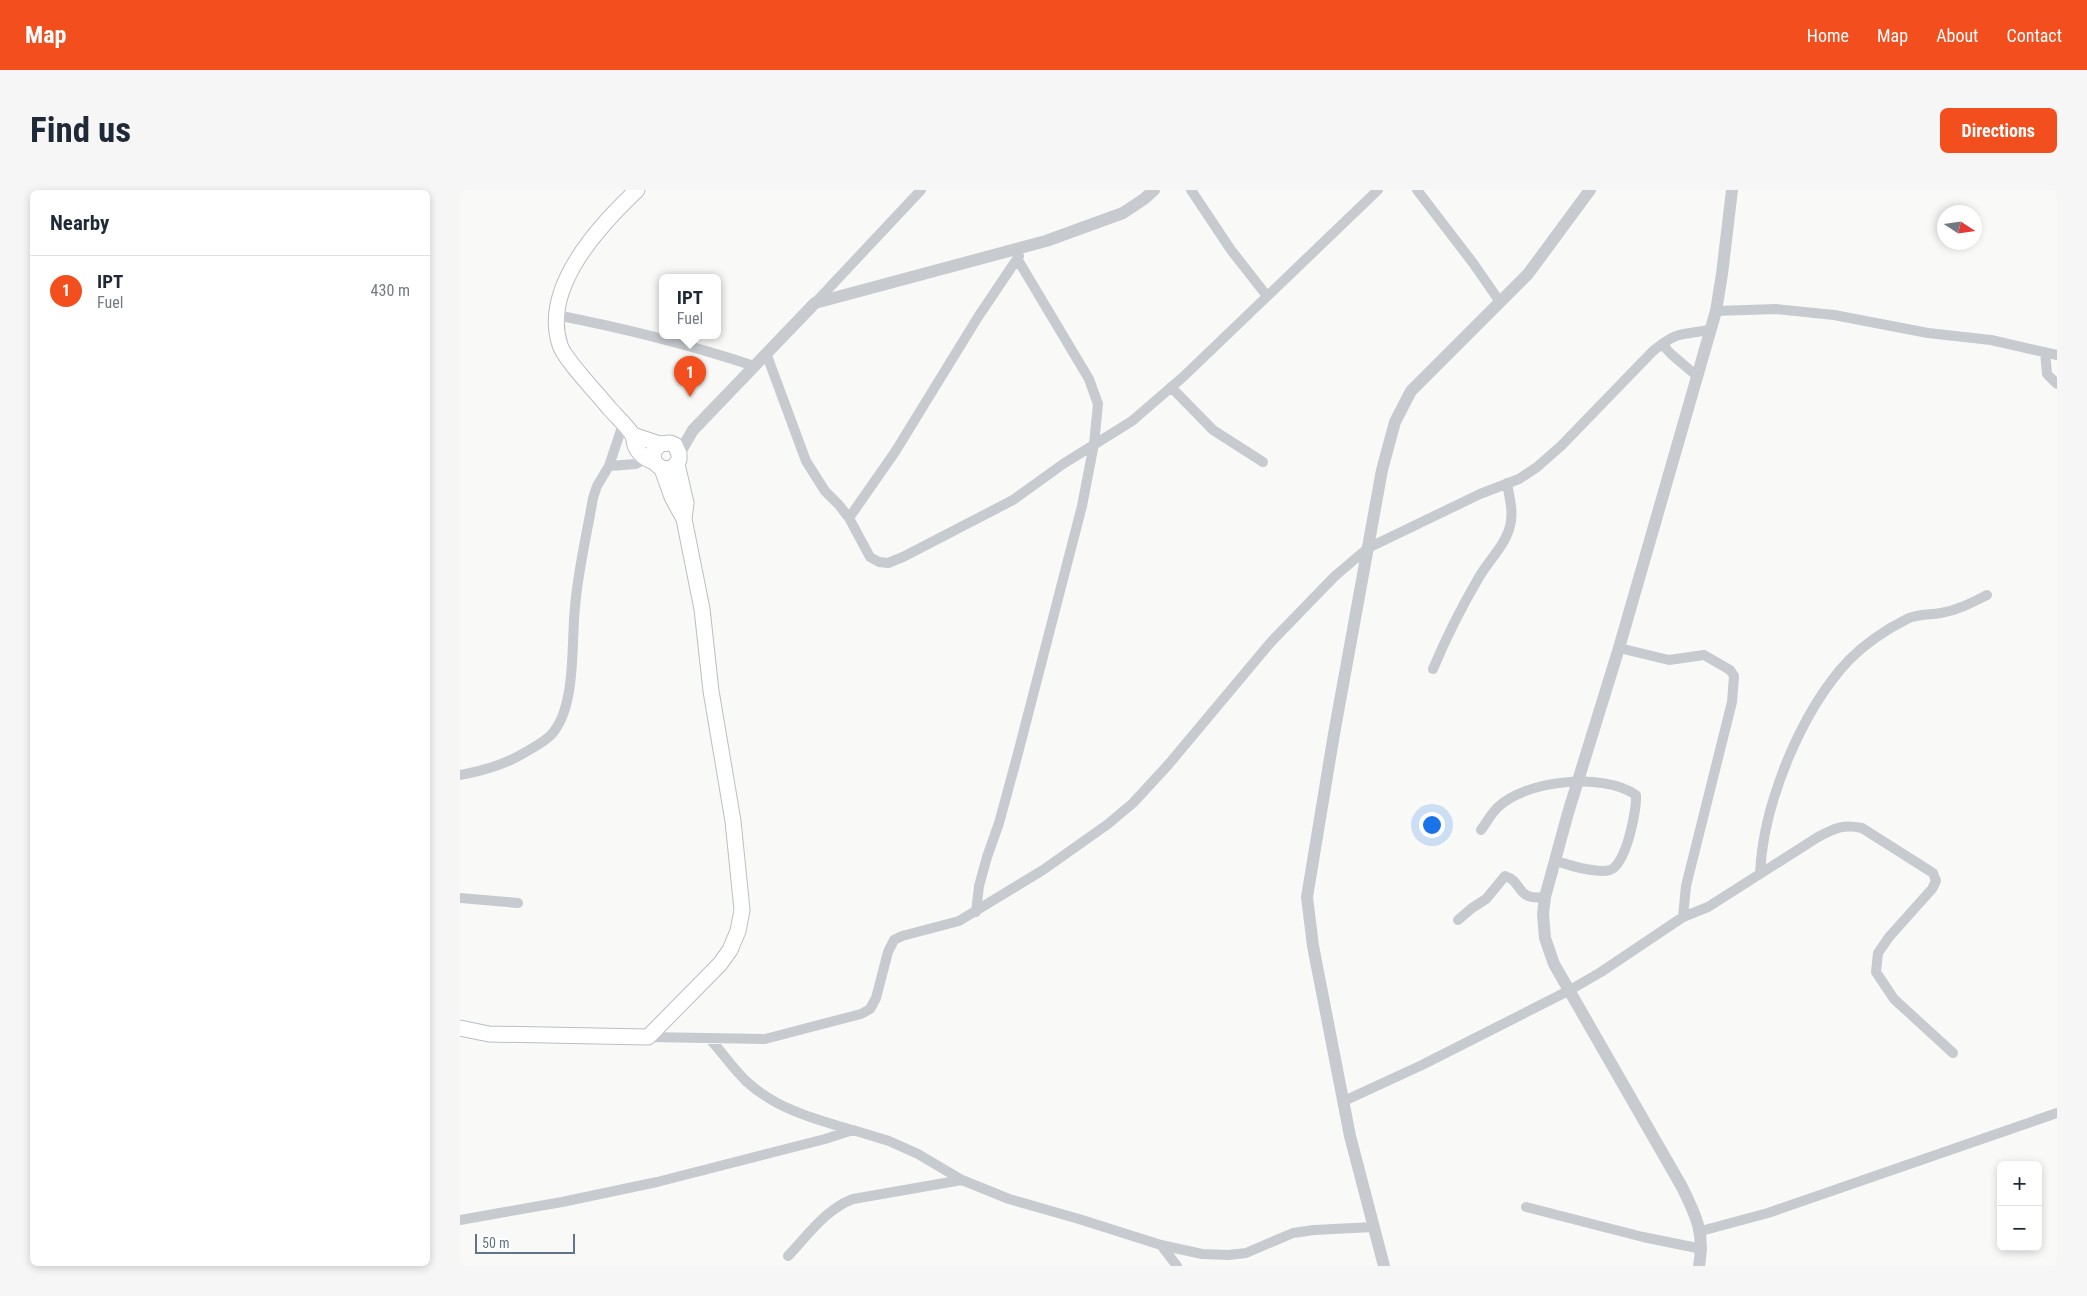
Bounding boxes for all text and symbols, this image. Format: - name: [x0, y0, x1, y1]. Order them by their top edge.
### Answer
- text: Map: [25, 21, 66, 49]
- text: Home: [1807, 25, 1849, 46]
- text: Map: [1877, 25, 1908, 46]
- text: About: [1936, 25, 1978, 46]
- text: Contact: [2006, 25, 2062, 46]
- button: Directions: [1940, 108, 2057, 153]
- text: Find us: [30, 110, 131, 151]
- north arrow: [1937, 205, 1982, 250]
- text: Nearby: [50, 211, 109, 235]
- text: IPT: [97, 270, 123, 293]
- popup: [659, 274, 721, 339]
- text: 1: [62, 281, 70, 300]
- text: 430 m: [371, 281, 410, 300]
- text: IPT: [677, 286, 703, 309]
- text: Fuel: [97, 293, 123, 312]
- text: Fuel: [677, 309, 703, 328]
- pin: 1: [674, 356, 706, 397]
- your location: [1419, 812, 1445, 838]
- map controls: [1997, 1161, 2042, 1251]
- button: +: [1997, 1161, 2042, 1206]
- button: −: [1997, 1206, 2042, 1251]
- scale bar: [475, 1231, 575, 1254]
- text: 50 m: [482, 1235, 510, 1251]

